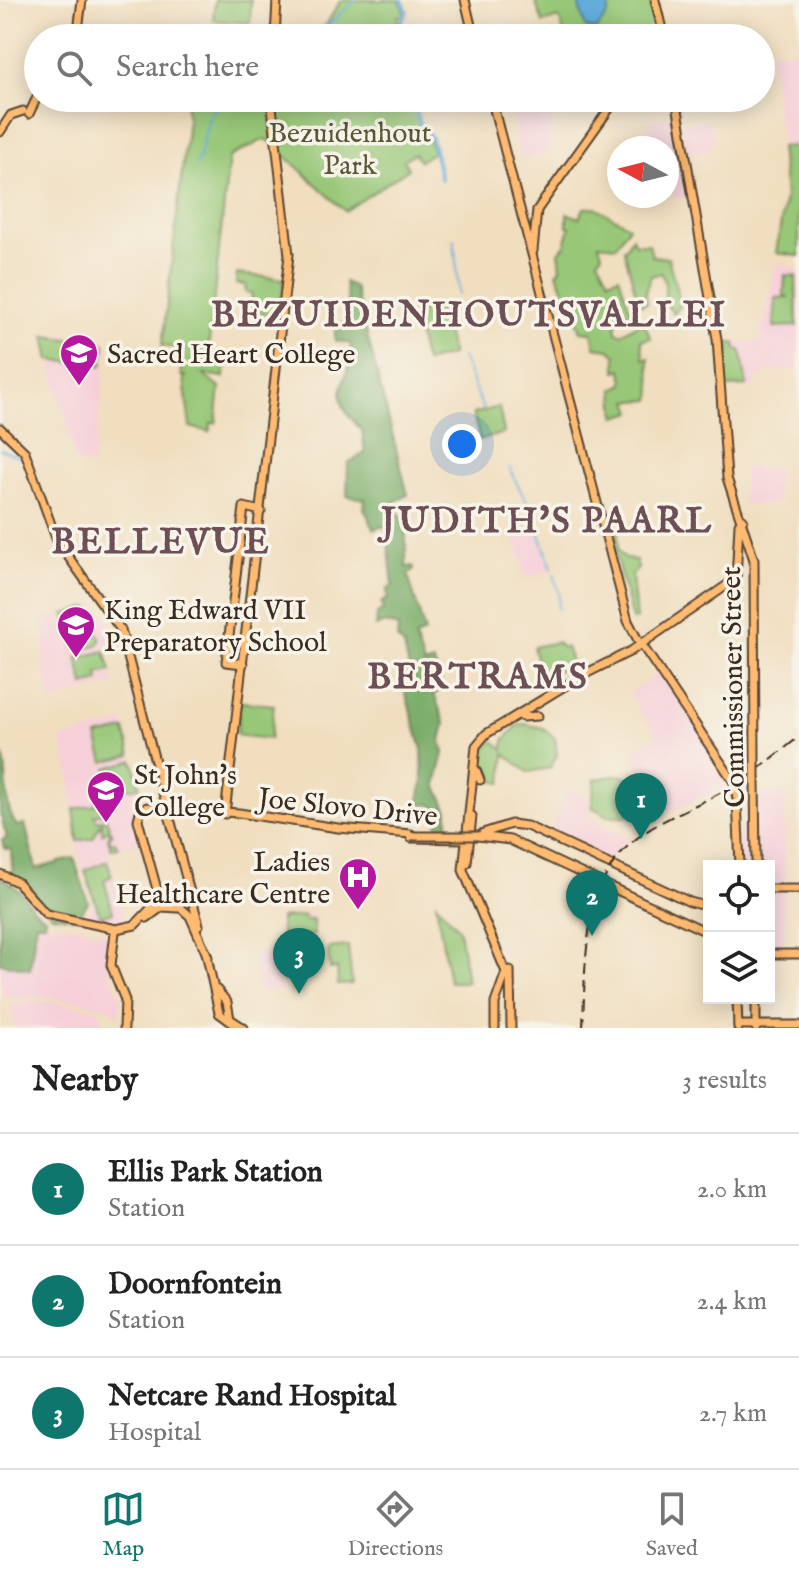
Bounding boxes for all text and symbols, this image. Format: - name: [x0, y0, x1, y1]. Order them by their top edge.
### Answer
- search box: [24, 24, 775, 112]
- icon: search: [52, 46, 96, 90]
- text: Search here: [116, 49, 259, 87]
- park label: Bezuidenhout Park: [269, 117, 432, 184]
- north arrow: [607, 136, 679, 208]
- district label: BEZUIDENHOUTSVALLEI: [211, 293, 727, 339]
- school or university icon: Sacred Heart College: [58, 332, 100, 387]
- place label: Sacred Heart College: [107, 338, 356, 373]
- your location: [442, 424, 482, 464]
- district label: JUDITH'S PAARL: [377, 499, 713, 545]
- district label: BELLEVUE: [51, 520, 271, 566]
- street label: Commissioner Street: [715, 565, 754, 808]
- place label: King Edward VII Preparatory School: [104, 594, 327, 661]
- school or university icon: King Edward VII Preparatory School: [55, 604, 97, 659]
- district label: BERTRAMS: [367, 655, 589, 701]
- place label: St John's College: [134, 759, 237, 826]
- school or university icon: St John's College: [85, 769, 127, 824]
- pin: 1: [615, 773, 667, 839]
- street label: Joe Slovo Drive: [253, 781, 439, 835]
- place label: Ladies Healthcare Centre: [115, 846, 330, 913]
- hospital icon: Ladies Healthcare Centre: [337, 856, 379, 911]
- map controls: [703, 860, 775, 1004]
- button: locate: [703, 860, 775, 932]
- pin: 2: [566, 870, 618, 936]
- pin: 3: [273, 928, 325, 994]
- button: layers: [703, 932, 775, 1004]
- text: Nearby: [32, 1059, 138, 1102]
- text: 3 results: [682, 1064, 767, 1097]
- text: Ellis Park Station: [108, 1154, 323, 1192]
- text: 1: [53, 1173, 63, 1206]
- text: 2.0 km: [697, 1173, 767, 1206]
- text: Station: [108, 1192, 185, 1225]
- text: Doornfontein: [108, 1266, 282, 1304]
- text: 2: [52, 1285, 64, 1318]
- text: 2.4 km: [697, 1285, 767, 1318]
- text: Station: [108, 1304, 185, 1337]
- text: Netcare Rand Hospital: [108, 1378, 396, 1416]
- text: 3: [53, 1397, 63, 1430]
- text: 2.7 km: [699, 1397, 767, 1430]
- text: Hospital: [108, 1416, 201, 1449]
- tab: Map: [101, 1487, 145, 1563]
- tab: Directions: [348, 1487, 443, 1563]
- tab: Saved: [646, 1487, 698, 1563]

